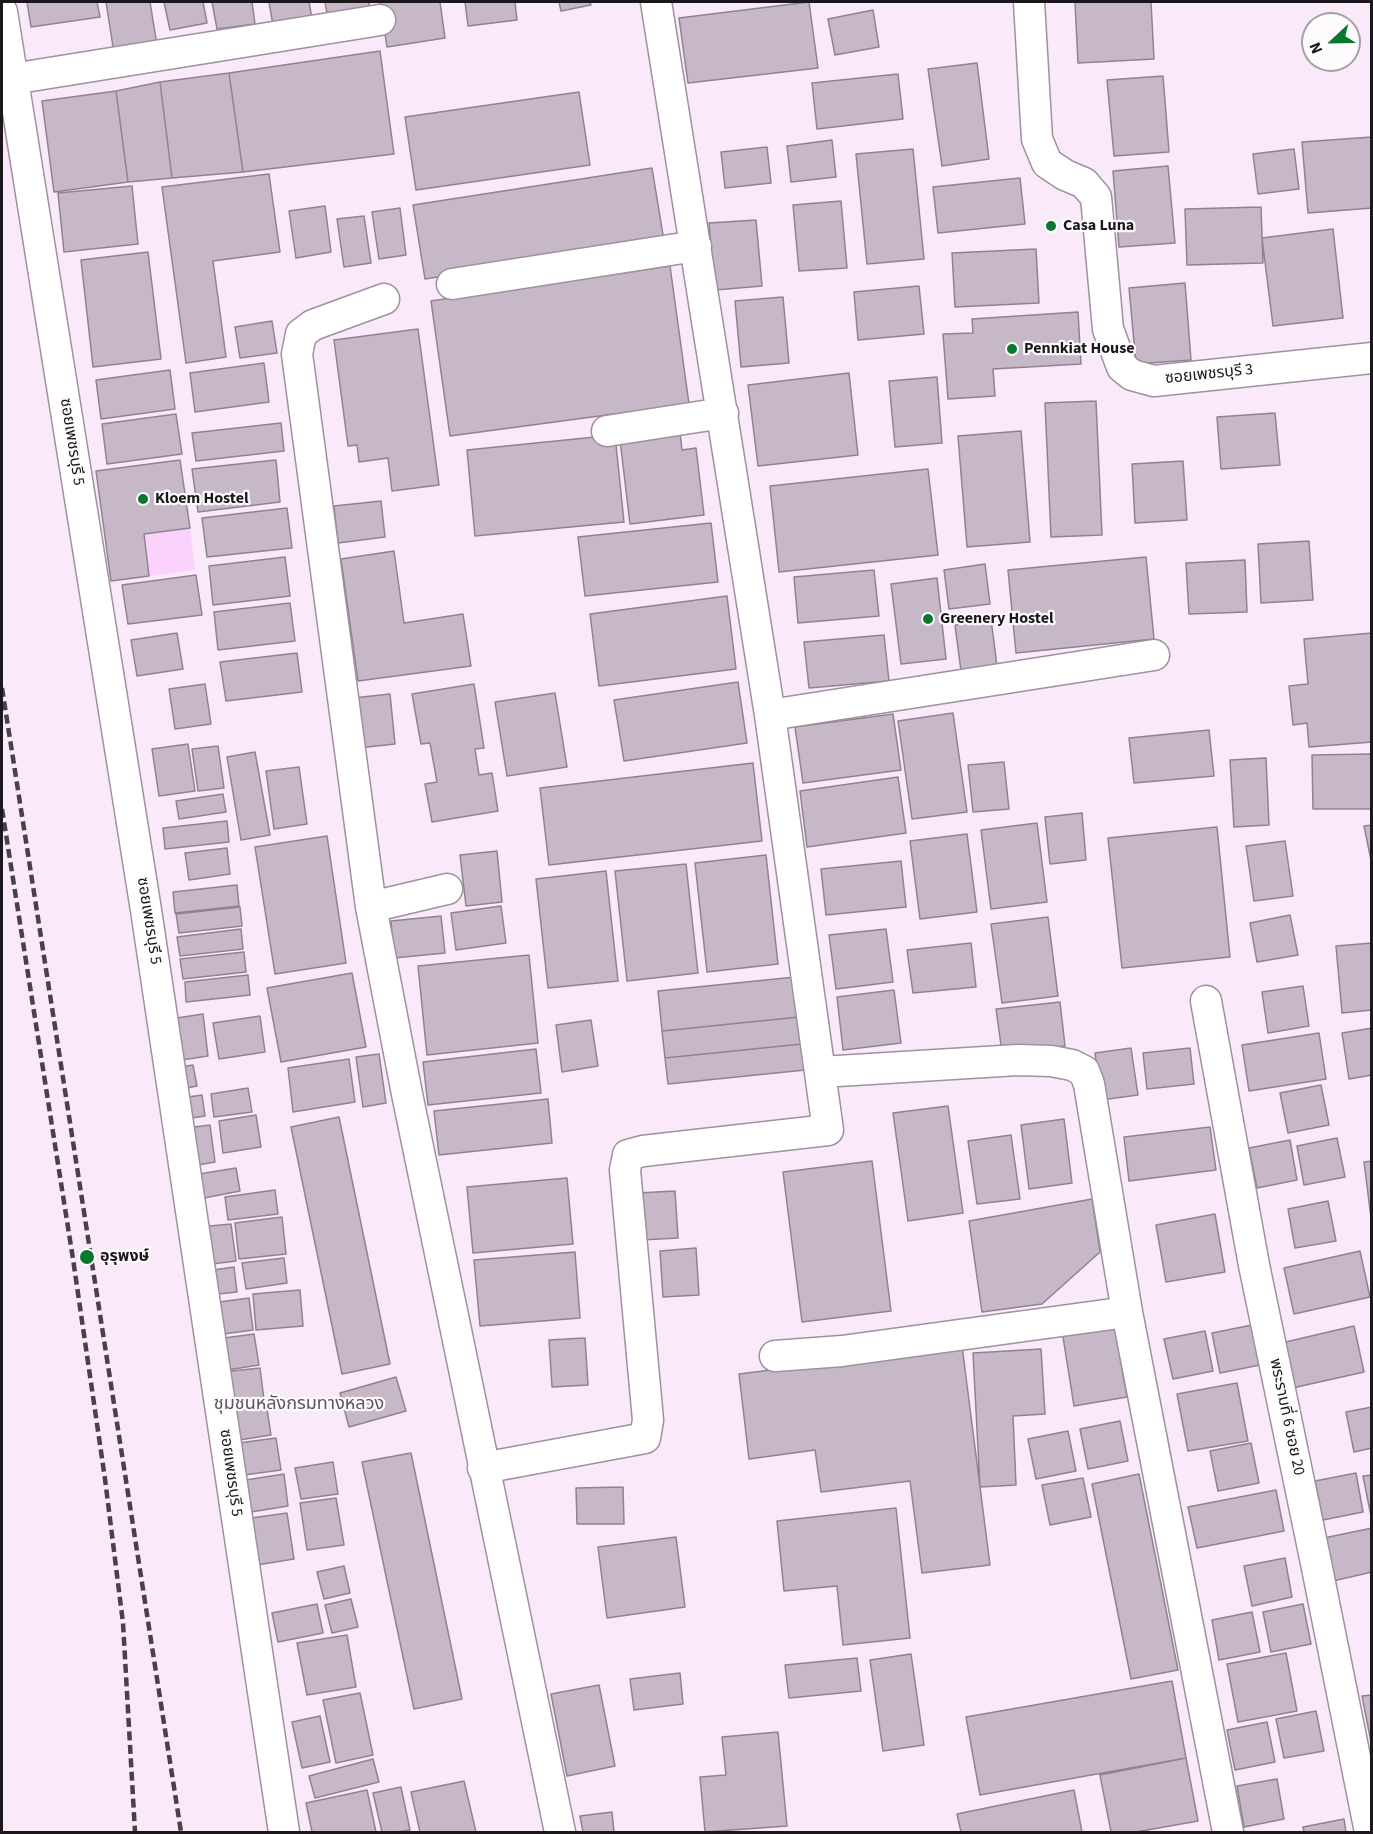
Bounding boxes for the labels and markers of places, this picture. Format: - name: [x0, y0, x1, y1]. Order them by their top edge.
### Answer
- place label: Casa Luna: [1063, 216, 1134, 236]
- marker: Casa Luna: [1044, 219, 1058, 233]
- place label: Pennkiat House: [1024, 339, 1135, 359]
- marker: Pennkiat House: [1005, 342, 1019, 356]
- place label: Kloem Hostel: [155, 489, 249, 509]
- marker: Kloem Hostel: [136, 492, 150, 506]
- place label: Greenery Hostel: [940, 609, 1054, 629]
- marker: Greenery Hostel: [921, 612, 935, 626]
- place label: อุรุพงษ์: [100, 1247, 149, 1267]
- marker: อุรุพงษ์: [78, 1248, 96, 1266]

